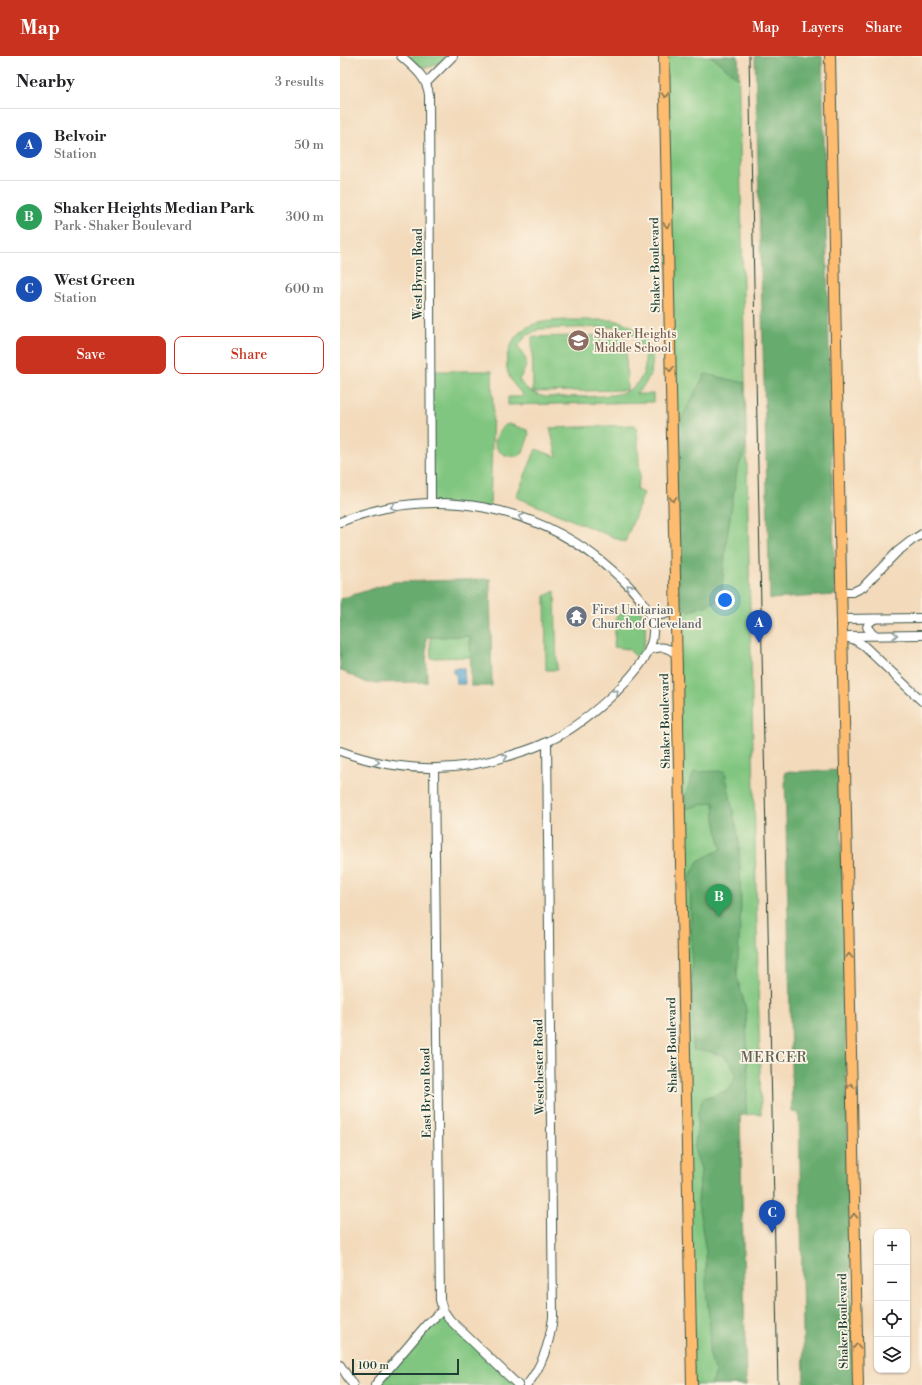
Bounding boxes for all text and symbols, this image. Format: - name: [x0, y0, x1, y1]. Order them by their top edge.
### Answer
- text: Map: [20, 16, 60, 40]
- text: Map: [752, 19, 779, 37]
- text: Layers: [801, 19, 844, 37]
- text: Share: [866, 19, 902, 37]
- text: Nearby: [16, 71, 75, 93]
- text: 3 results: [275, 74, 324, 90]
- one-way arrow: [661, 92, 669, 98]
- text: Belvoir: [54, 127, 107, 146]
- text: A: [24, 137, 34, 153]
- text: 50 m: [294, 137, 324, 153]
- text: Station: [54, 146, 97, 162]
- text: Shaker Heights Median Park: [54, 199, 255, 218]
- text: B: [24, 209, 34, 225]
- text: 300 m: [286, 209, 324, 225]
- street label: Shaker Boulevard: [647, 217, 664, 313]
- text: Park · Shaker Boulevard: [54, 218, 192, 234]
- one-way arrow: [663, 222, 671, 228]
- street label: West Byron Road: [411, 228, 426, 321]
- text: West Green: [54, 271, 135, 290]
- text: C: [24, 281, 34, 297]
- text: 600 m: [285, 281, 324, 297]
- text: Station: [54, 290, 97, 306]
- place label: Shaker Heights Middle School: [594, 327, 677, 356]
- school or university icon: Shaker Heights Middle School: [566, 328, 592, 354]
- button: Save: [16, 336, 166, 374]
- button: Share: [174, 336, 324, 374]
- one-way arrow: [666, 366, 674, 372]
- one-way arrow: [669, 496, 677, 502]
- one-way arrow: [390, 502, 396, 511]
- one-way arrow: [518, 513, 525, 522]
- one-way arrow: [626, 584, 634, 592]
- your location: [715, 590, 735, 610]
- place label: First Unitarian Church of Cleveland: [592, 603, 702, 632]
- temple icon: First Unitarian Church of Cleveland: [564, 604, 590, 630]
- pin: A: [746, 610, 772, 643]
- one-way arrow: [892, 631, 898, 639]
- street label: Shaker Boulevard: [657, 673, 674, 769]
- one-way arrow: [611, 689, 619, 696]
- one-way arrow: [502, 753, 509, 762]
- one-way arrow: [374, 757, 380, 766]
- pin: B: [706, 884, 732, 917]
- one-way arrow: [845, 953, 853, 959]
- street label: Shaker Boulevard: [664, 997, 681, 1093]
- street label: Westchester Road: [531, 1019, 548, 1116]
- street label: East Bryon Road: [418, 1048, 435, 1138]
- district label: MERCER: [741, 1049, 807, 1067]
- one-way arrow: [847, 1083, 855, 1089]
- pin: C: [759, 1200, 785, 1233]
- one-way arrow: [850, 1213, 858, 1219]
- map controls: [874, 1229, 910, 1373]
- button: +: [874, 1229, 910, 1265]
- button: −: [874, 1265, 910, 1301]
- street label: Shaker Boulevard: [835, 1273, 852, 1369]
- button: locate: [874, 1301, 910, 1337]
- button: layers: [874, 1337, 910, 1373]
- one-way arrow: [853, 1343, 861, 1349]
- scale bar: [352, 1357, 459, 1376]
- text: 100 m: [358, 1359, 389, 1373]

